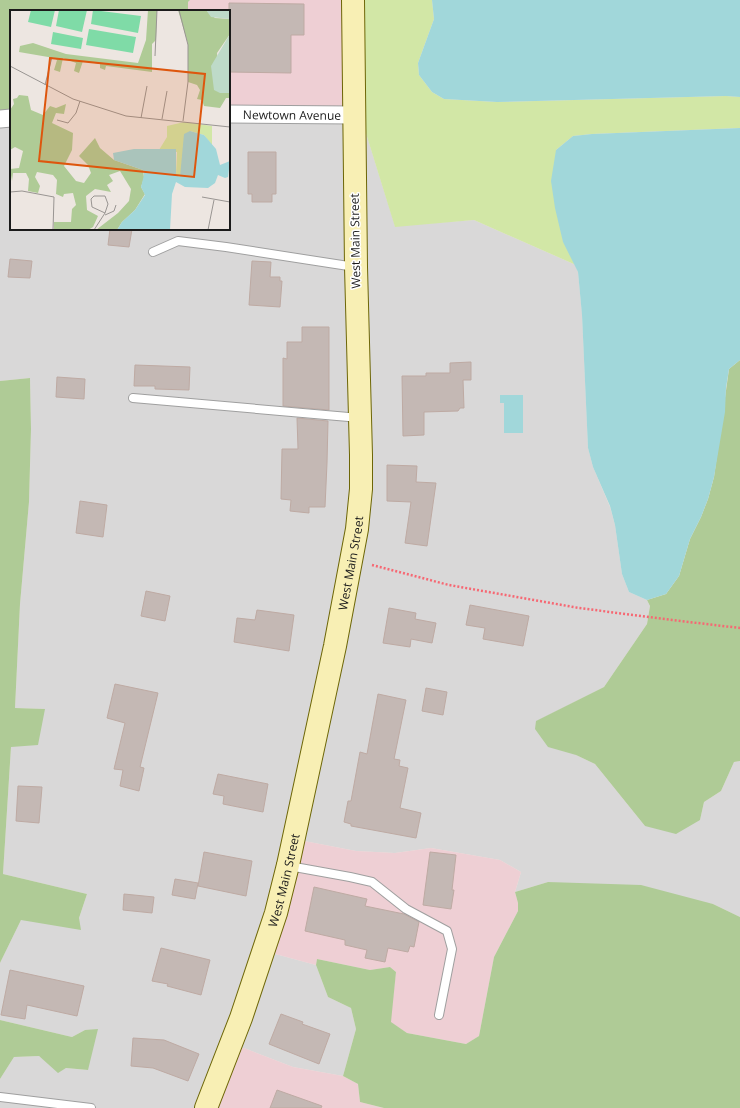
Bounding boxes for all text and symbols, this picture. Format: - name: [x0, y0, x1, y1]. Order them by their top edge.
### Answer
- inset map: [10, 10, 230, 230]
- street label: Newtown Avenue: [243, 106, 341, 123]
- street label: West Main Street: [346, 193, 364, 289]
- street label: West Main Street: [333, 515, 367, 612]
- street label: West Main Street: [264, 832, 303, 929]

